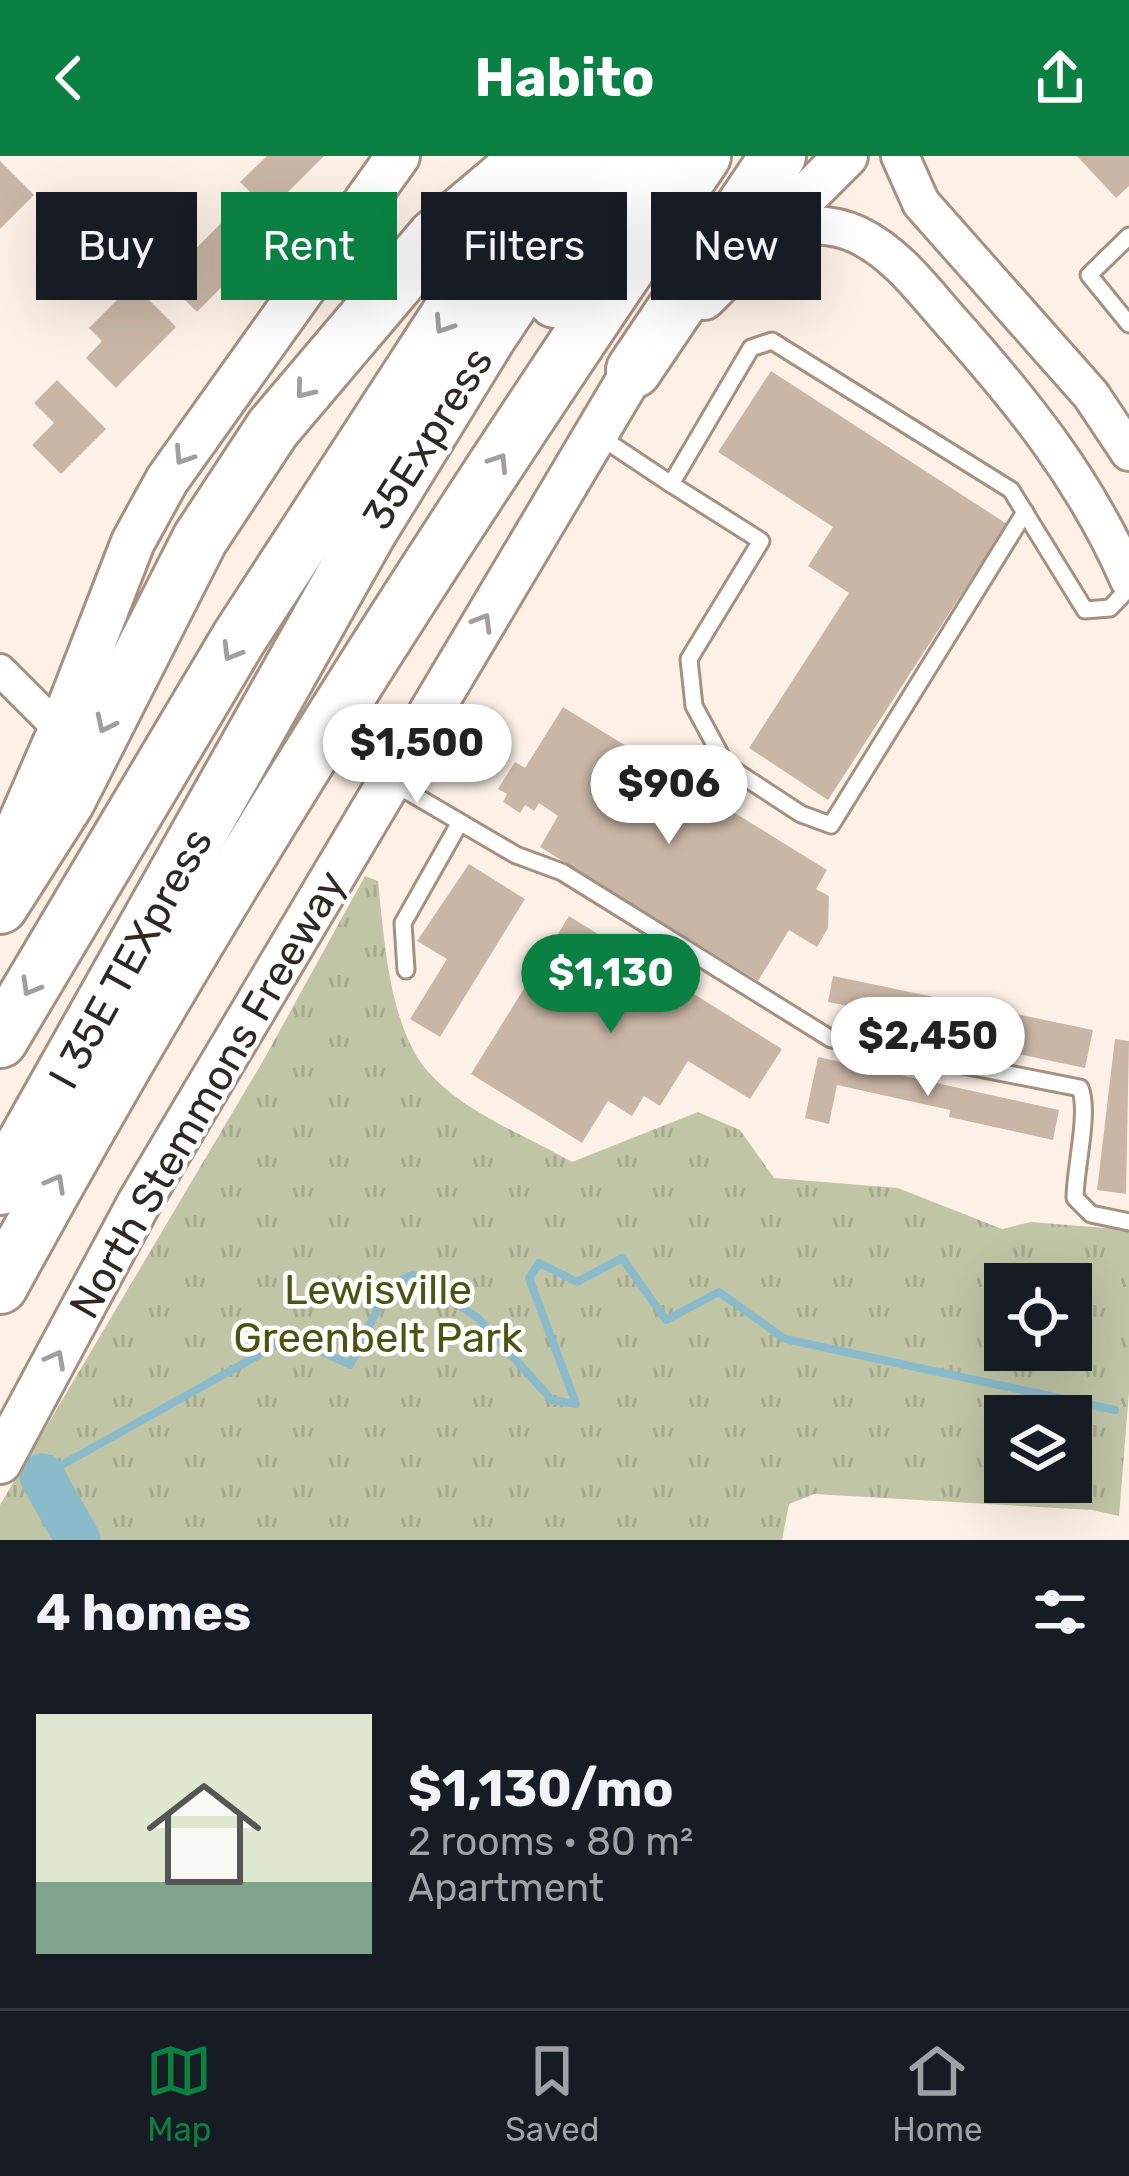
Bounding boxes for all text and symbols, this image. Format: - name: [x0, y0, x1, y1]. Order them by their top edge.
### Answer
- icon: back: [36, 45, 102, 111]
- icon: share: [1027, 45, 1093, 111]
- text: Habito: [475, 46, 654, 110]
- chip: Buy: [36, 192, 197, 300]
- chip: Rent: [221, 192, 397, 300]
- chip: Filters: [421, 192, 627, 300]
- chip: New: [651, 192, 821, 300]
- one-way arrow: [435, 311, 457, 333]
- street label: 35Express: [352, 338, 503, 539]
- one-way arrow: [297, 376, 318, 398]
- one-way arrow: [176, 442, 198, 464]
- one-way arrow: [485, 454, 507, 476]
- one-way arrow: [469, 613, 491, 635]
- one-way arrow: [223, 639, 245, 661]
- pin: $1,500: [319, 704, 515, 806]
- one-way arrow: [96, 712, 119, 733]
- text: $1,500: [350, 720, 484, 766]
- pin: $906: [598, 745, 740, 847]
- text: $906: [618, 761, 720, 807]
- street label: I 35E TEXpress: [39, 820, 223, 1097]
- street label: North Stemmons Freeway: [59, 862, 357, 1327]
- pin: $1,130: [513, 934, 709, 1036]
- text: $1,130: [548, 950, 674, 996]
- one-way arrow: [22, 974, 45, 995]
- pin: $2,450: [830, 997, 1026, 1099]
- text: $2,450: [858, 1013, 998, 1059]
- one-way arrow: [42, 1174, 65, 1195]
- map controls: [984, 1263, 1092, 1503]
- button: locate: [984, 1263, 1092, 1371]
- park label: Lewisville Greenbelt Park: [233, 1265, 523, 1363]
- one-way arrow: [42, 1351, 65, 1372]
- button: layers: [984, 1395, 1092, 1503]
- icon: filters: [1027, 1579, 1093, 1645]
- text: 4 homes: [36, 1582, 251, 1643]
- text: $1,130/mo: [408, 1758, 674, 1819]
- icon: home: [132, 1762, 276, 1906]
- text: 2 rooms · 80 m²: [408, 1819, 693, 1865]
- text: Apartment: [408, 1865, 604, 1911]
- tab: Map: [146, 2038, 212, 2149]
- tab: Saved: [505, 2038, 599, 2149]
- tab: Home: [892, 2038, 983, 2149]

